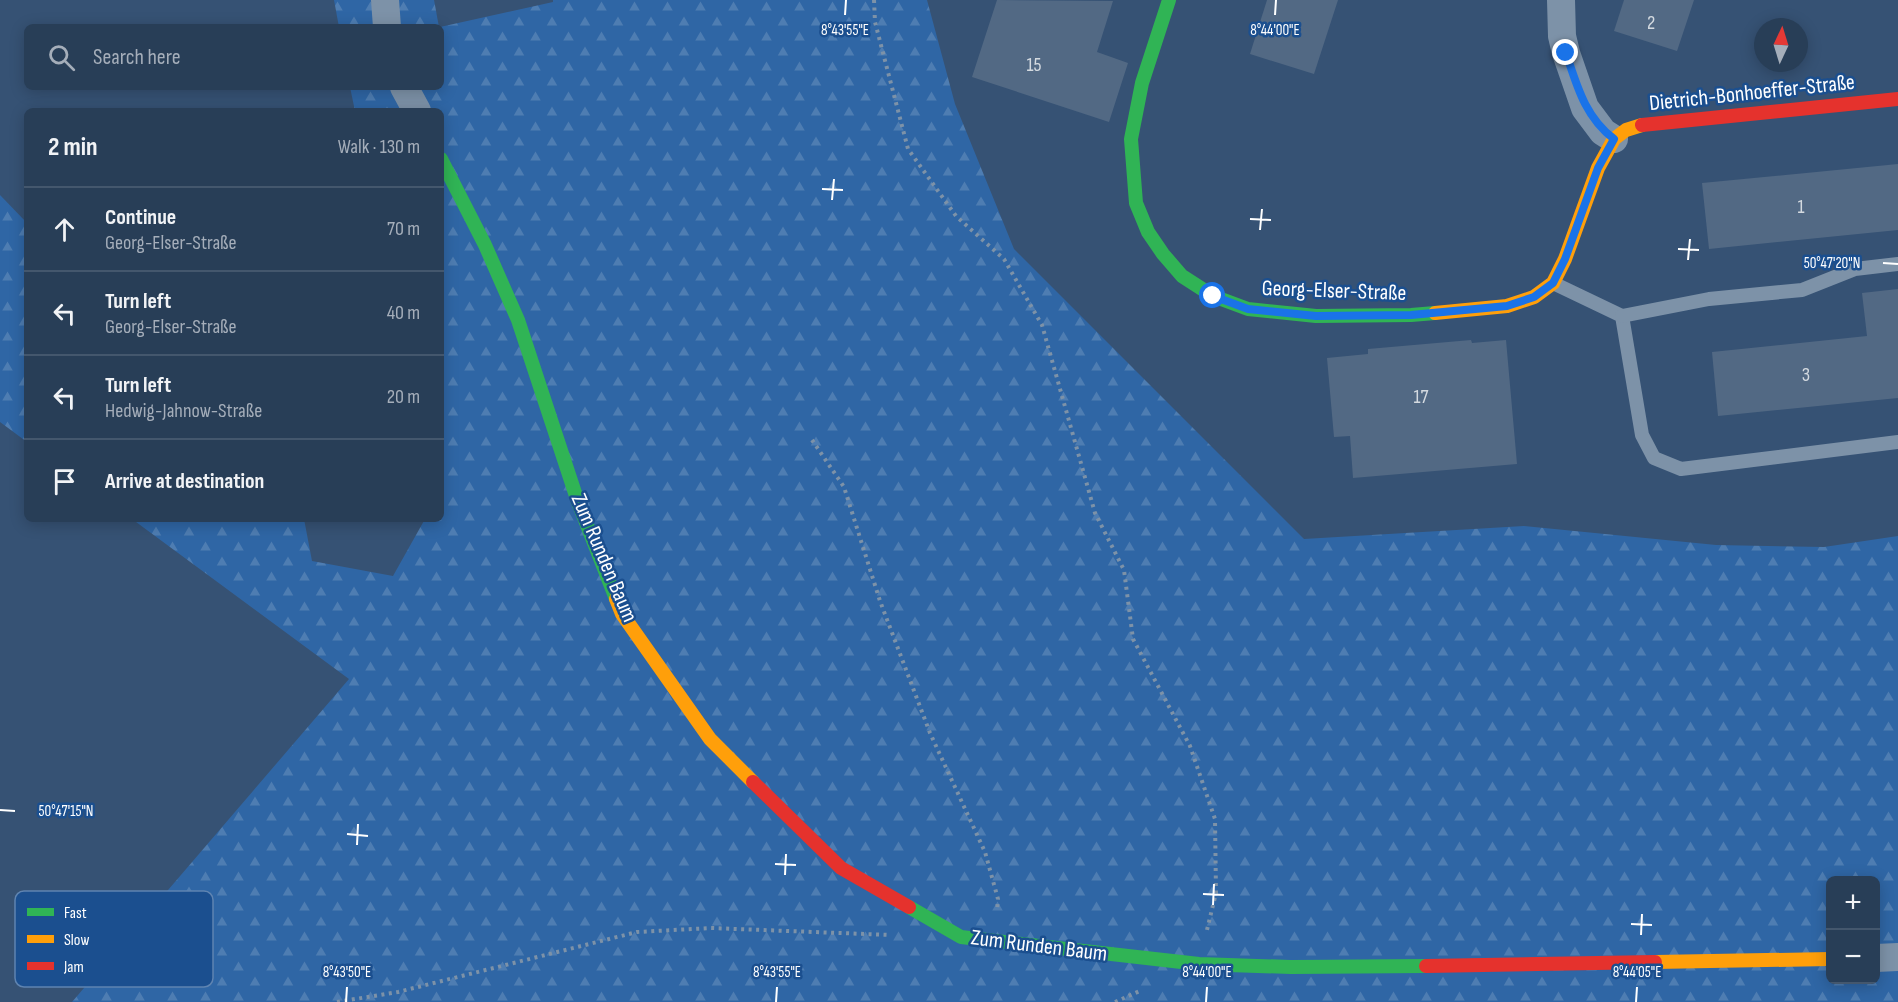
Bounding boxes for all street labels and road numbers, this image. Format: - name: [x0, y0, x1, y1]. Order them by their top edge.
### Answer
- street label: Dietrich-Bonhoeffer-Straße: [1648, 69, 1856, 117]
- street label: Georg-Elser-Straße: [1261, 275, 1407, 307]
- street label: Zum Runden Baum: [565, 490, 643, 626]
- street label: Zum Runden Baum: [969, 924, 1109, 968]

